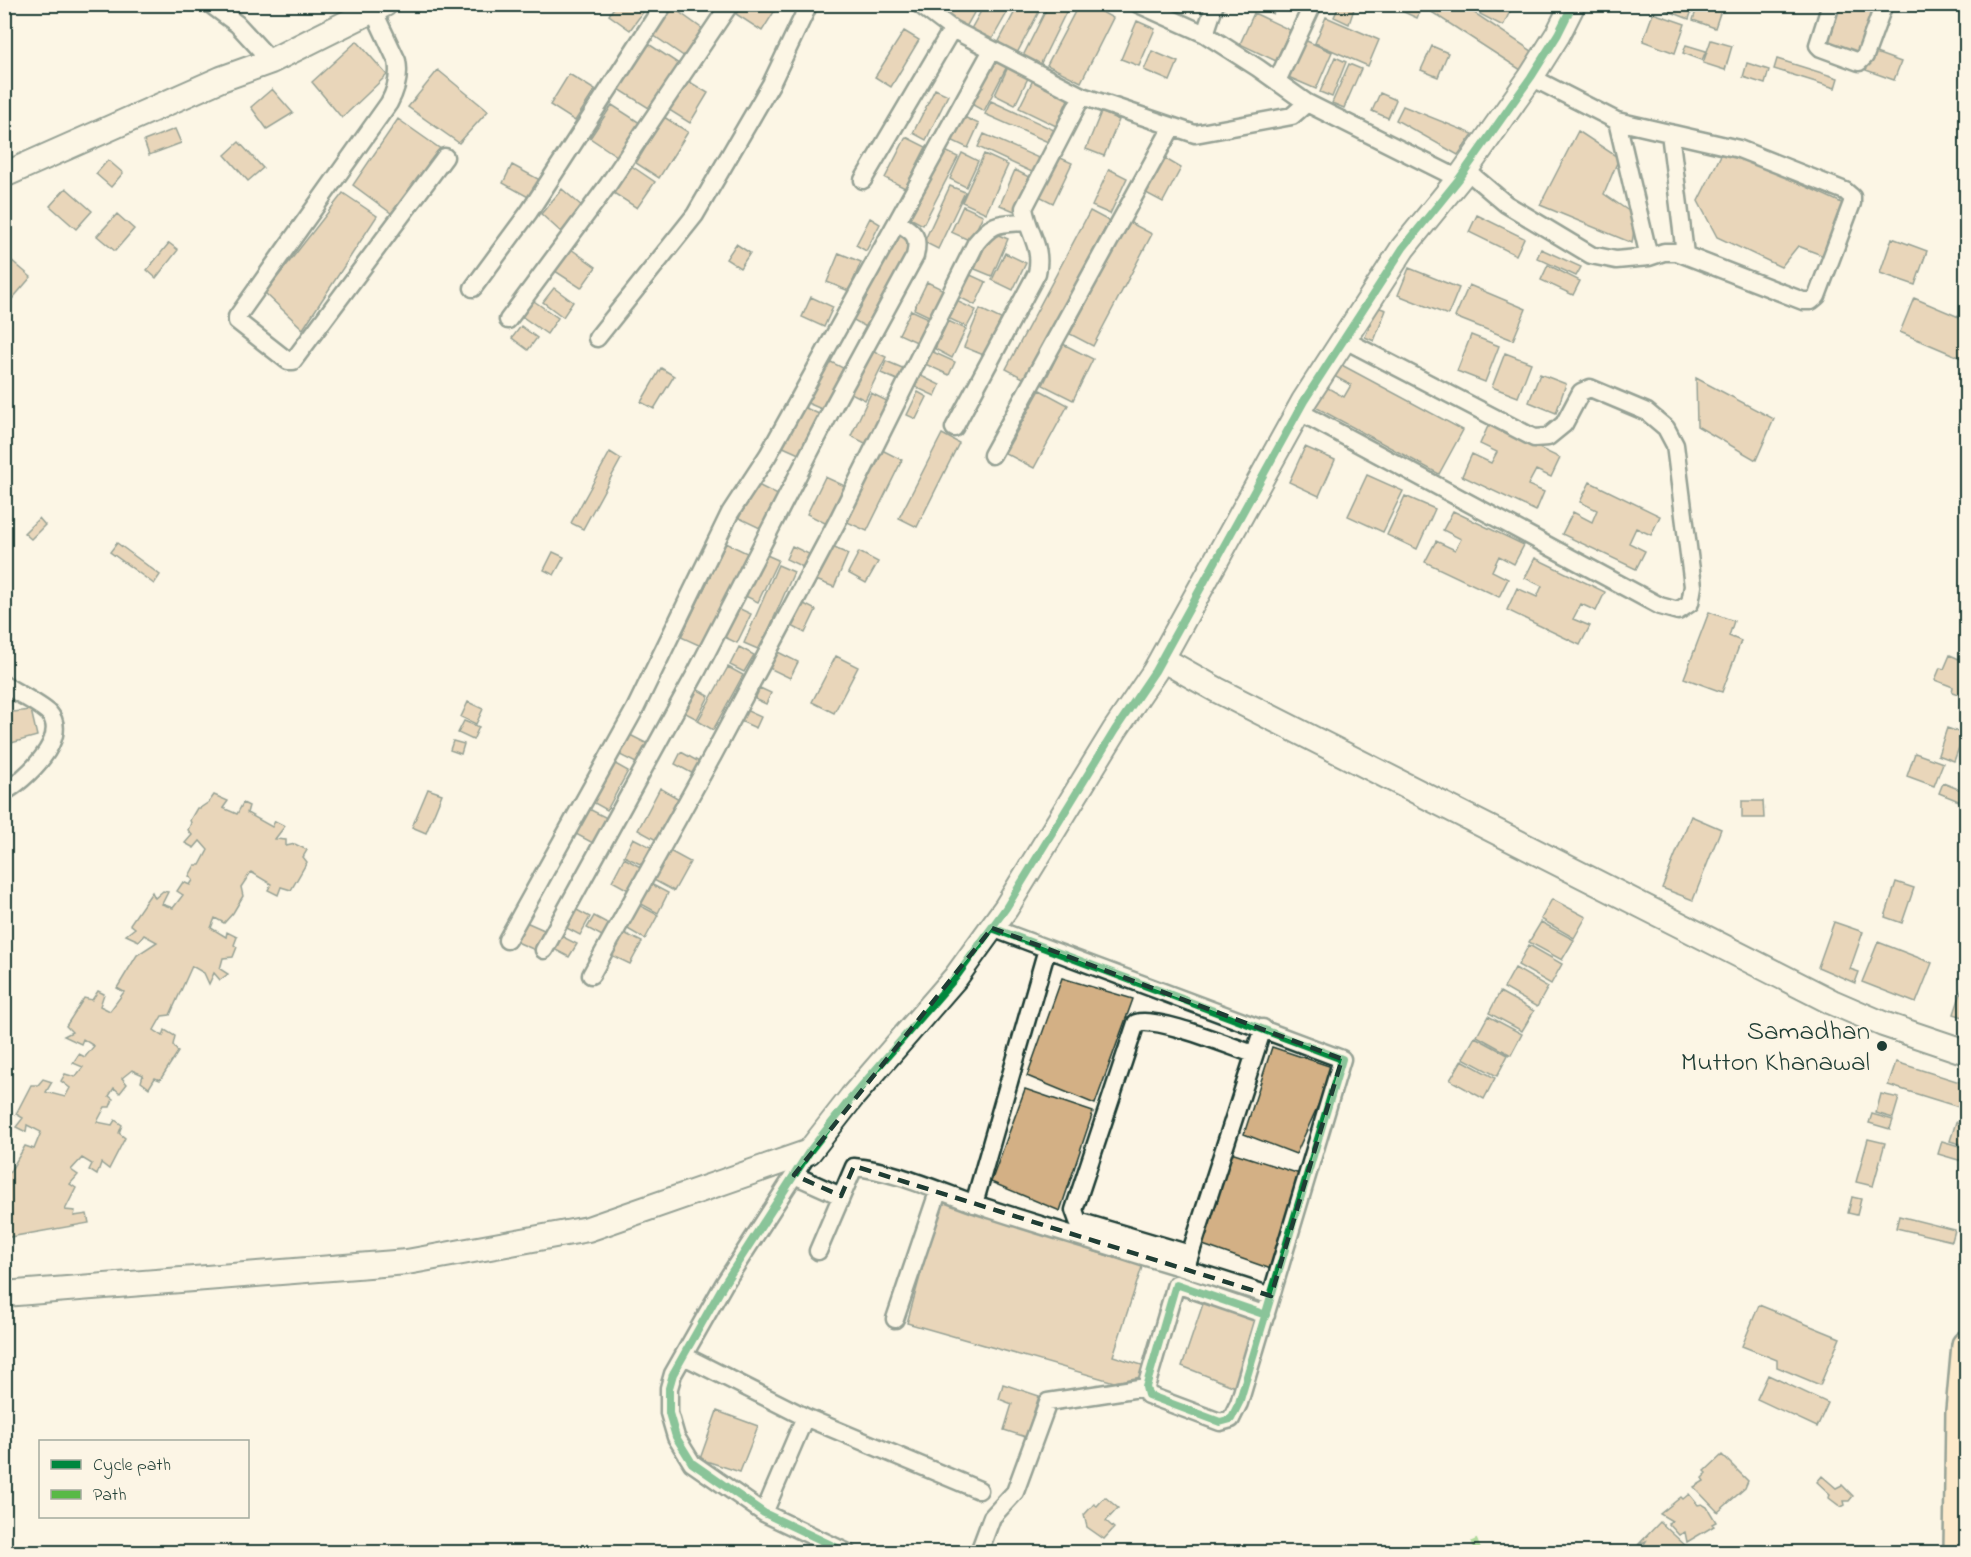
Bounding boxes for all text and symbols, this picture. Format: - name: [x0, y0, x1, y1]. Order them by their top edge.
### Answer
- place label: Samadhan Mutton Khanawal: [1681, 1013, 1870, 1083]
- marker: Samadhan Mutton Khanawal: [1875, 1039, 1889, 1053]
- legend: [39, 1440, 249, 1518]
- text: Cycle path: [93, 1453, 171, 1479]
- text: Path: [93, 1483, 127, 1509]

